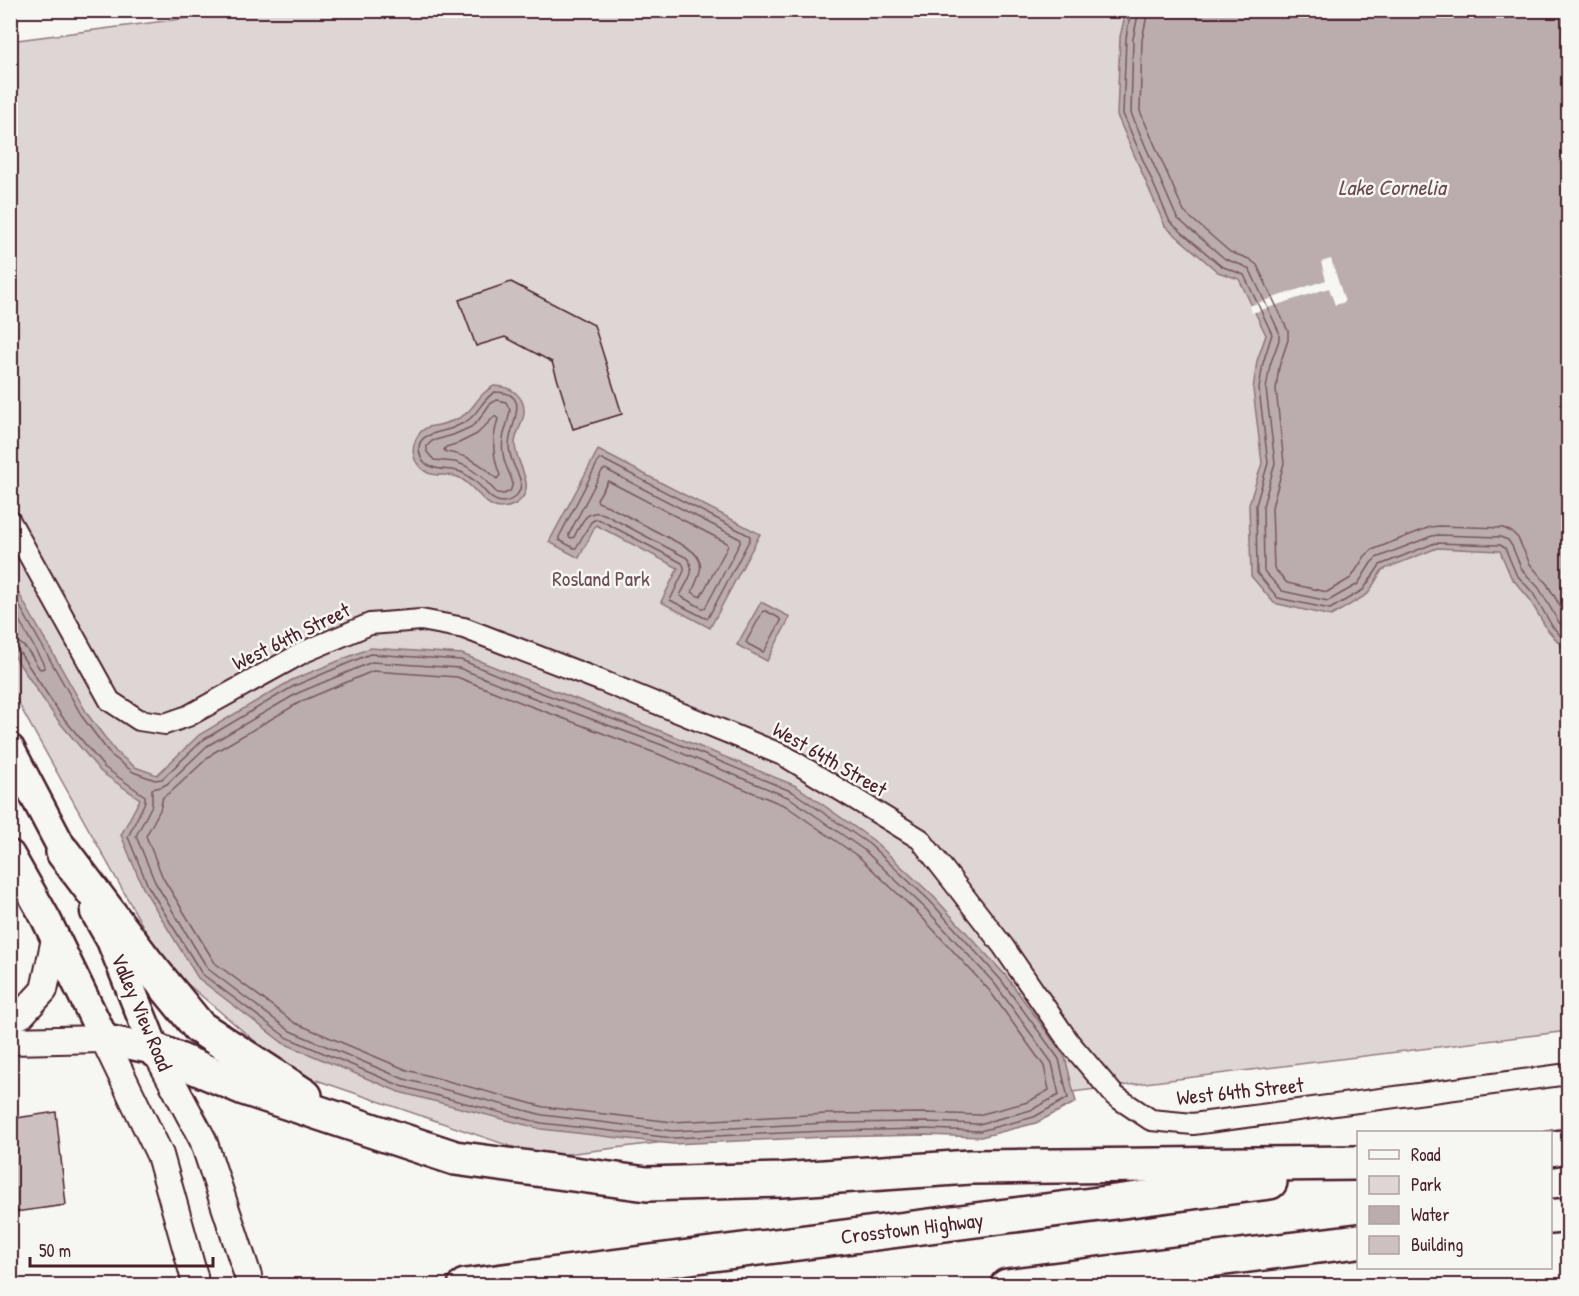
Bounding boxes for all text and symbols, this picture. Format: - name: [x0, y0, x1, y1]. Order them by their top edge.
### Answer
- water label: Lake Cornelia: [1338, 172, 1448, 202]
- park label: Rosland Park: [552, 564, 650, 593]
- street label: West 64th Street: [227, 595, 355, 677]
- street label: West 64th Street: [768, 715, 893, 804]
- street label: Valley View Road: [104, 949, 180, 1075]
- street label: West 64th Street: [1175, 1070, 1306, 1112]
- legend: [1357, 1131, 1552, 1269]
- text: Road: [1411, 1142, 1441, 1167]
- text: Park: [1411, 1172, 1442, 1197]
- text: Water: [1411, 1202, 1449, 1227]
- street label: Crosstown Highway: [839, 1205, 985, 1251]
- scale bar: [30, 1230, 213, 1268]
- text: Building: [1411, 1232, 1463, 1257]
- text: 50 m: [39, 1238, 71, 1263]

